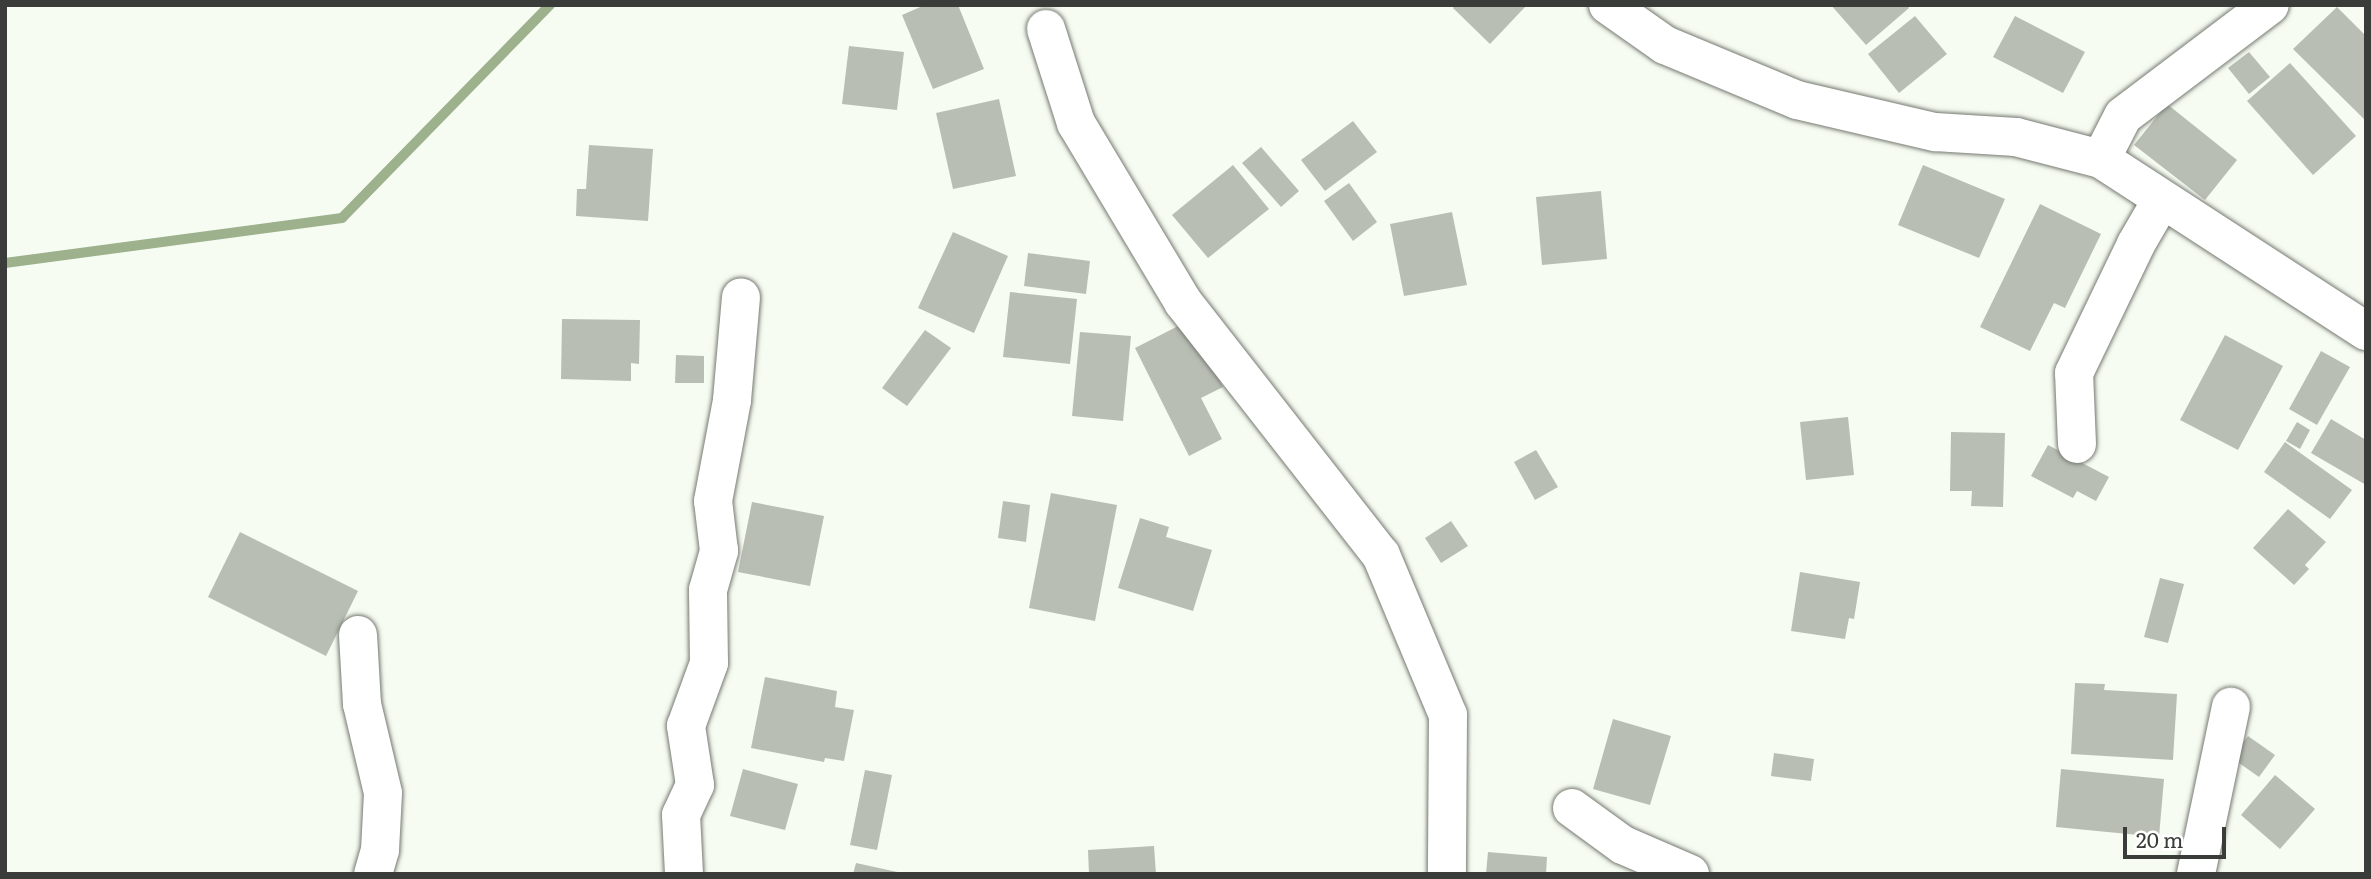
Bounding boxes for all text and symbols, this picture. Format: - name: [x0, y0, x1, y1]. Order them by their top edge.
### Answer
- scale bar: [2126, 812, 2229, 856]
- text: 20 m: [2136, 823, 2183, 854]

